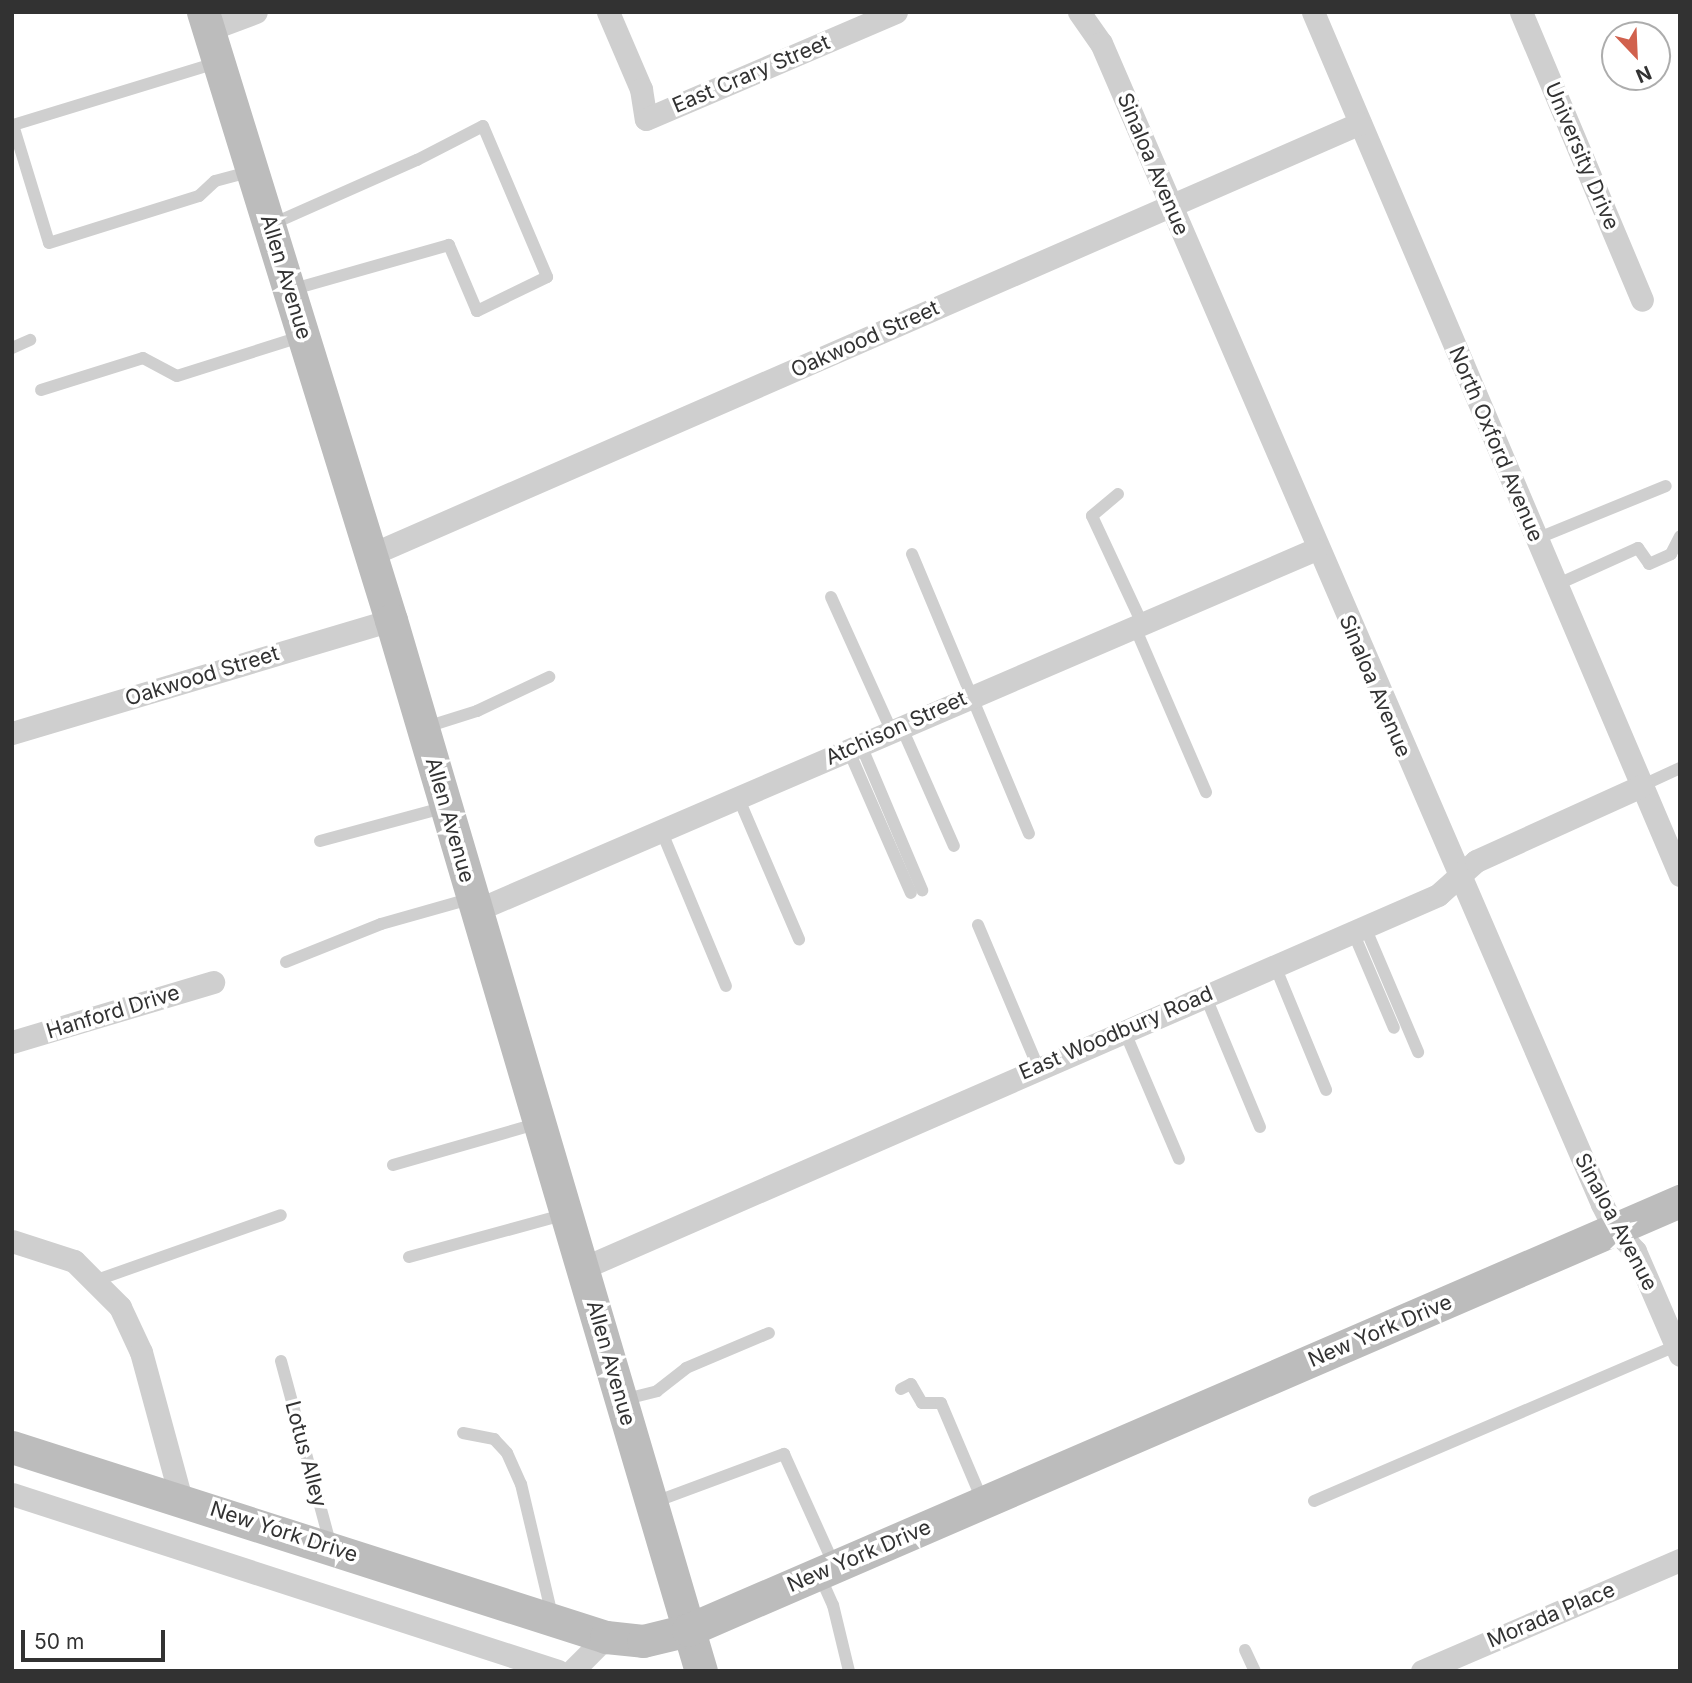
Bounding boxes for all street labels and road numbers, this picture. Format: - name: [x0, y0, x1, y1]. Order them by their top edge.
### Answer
- street label: East Crary Street: [669, 29, 833, 119]
- street label: University Drive: [1540, 78, 1624, 234]
- street label: Sinaloa Avenue: [1112, 89, 1194, 239]
- street label: Allen Avenue: [255, 212, 317, 342]
- street label: Oakwood Street: [787, 295, 943, 383]
- street label: North Oxford Avenue: [1443, 343, 1549, 545]
- street label: Sinaloa Avenue: [1334, 611, 1416, 761]
- street label: Oakwood Street: [122, 641, 282, 711]
- street label: Atchison Street: [822, 686, 970, 770]
- street label: Allen Avenue: [420, 755, 480, 885]
- street label: Hanford Drive: [43, 980, 183, 1044]
- street label: East Woodbury Road: [1015, 981, 1217, 1085]
- street label: Sinaloa Avenue: [1569, 1149, 1663, 1295]
- street label: New York Drive: [1304, 1289, 1456, 1373]
- street label: Allen Avenue: [581, 1298, 641, 1428]
- street label: Lotus Alley: [280, 1398, 332, 1510]
- street label: New York Drive: [207, 1496, 361, 1568]
- street label: New York Drive: [783, 1514, 935, 1598]
- street label: Morada Place: [1483, 1577, 1619, 1653]

